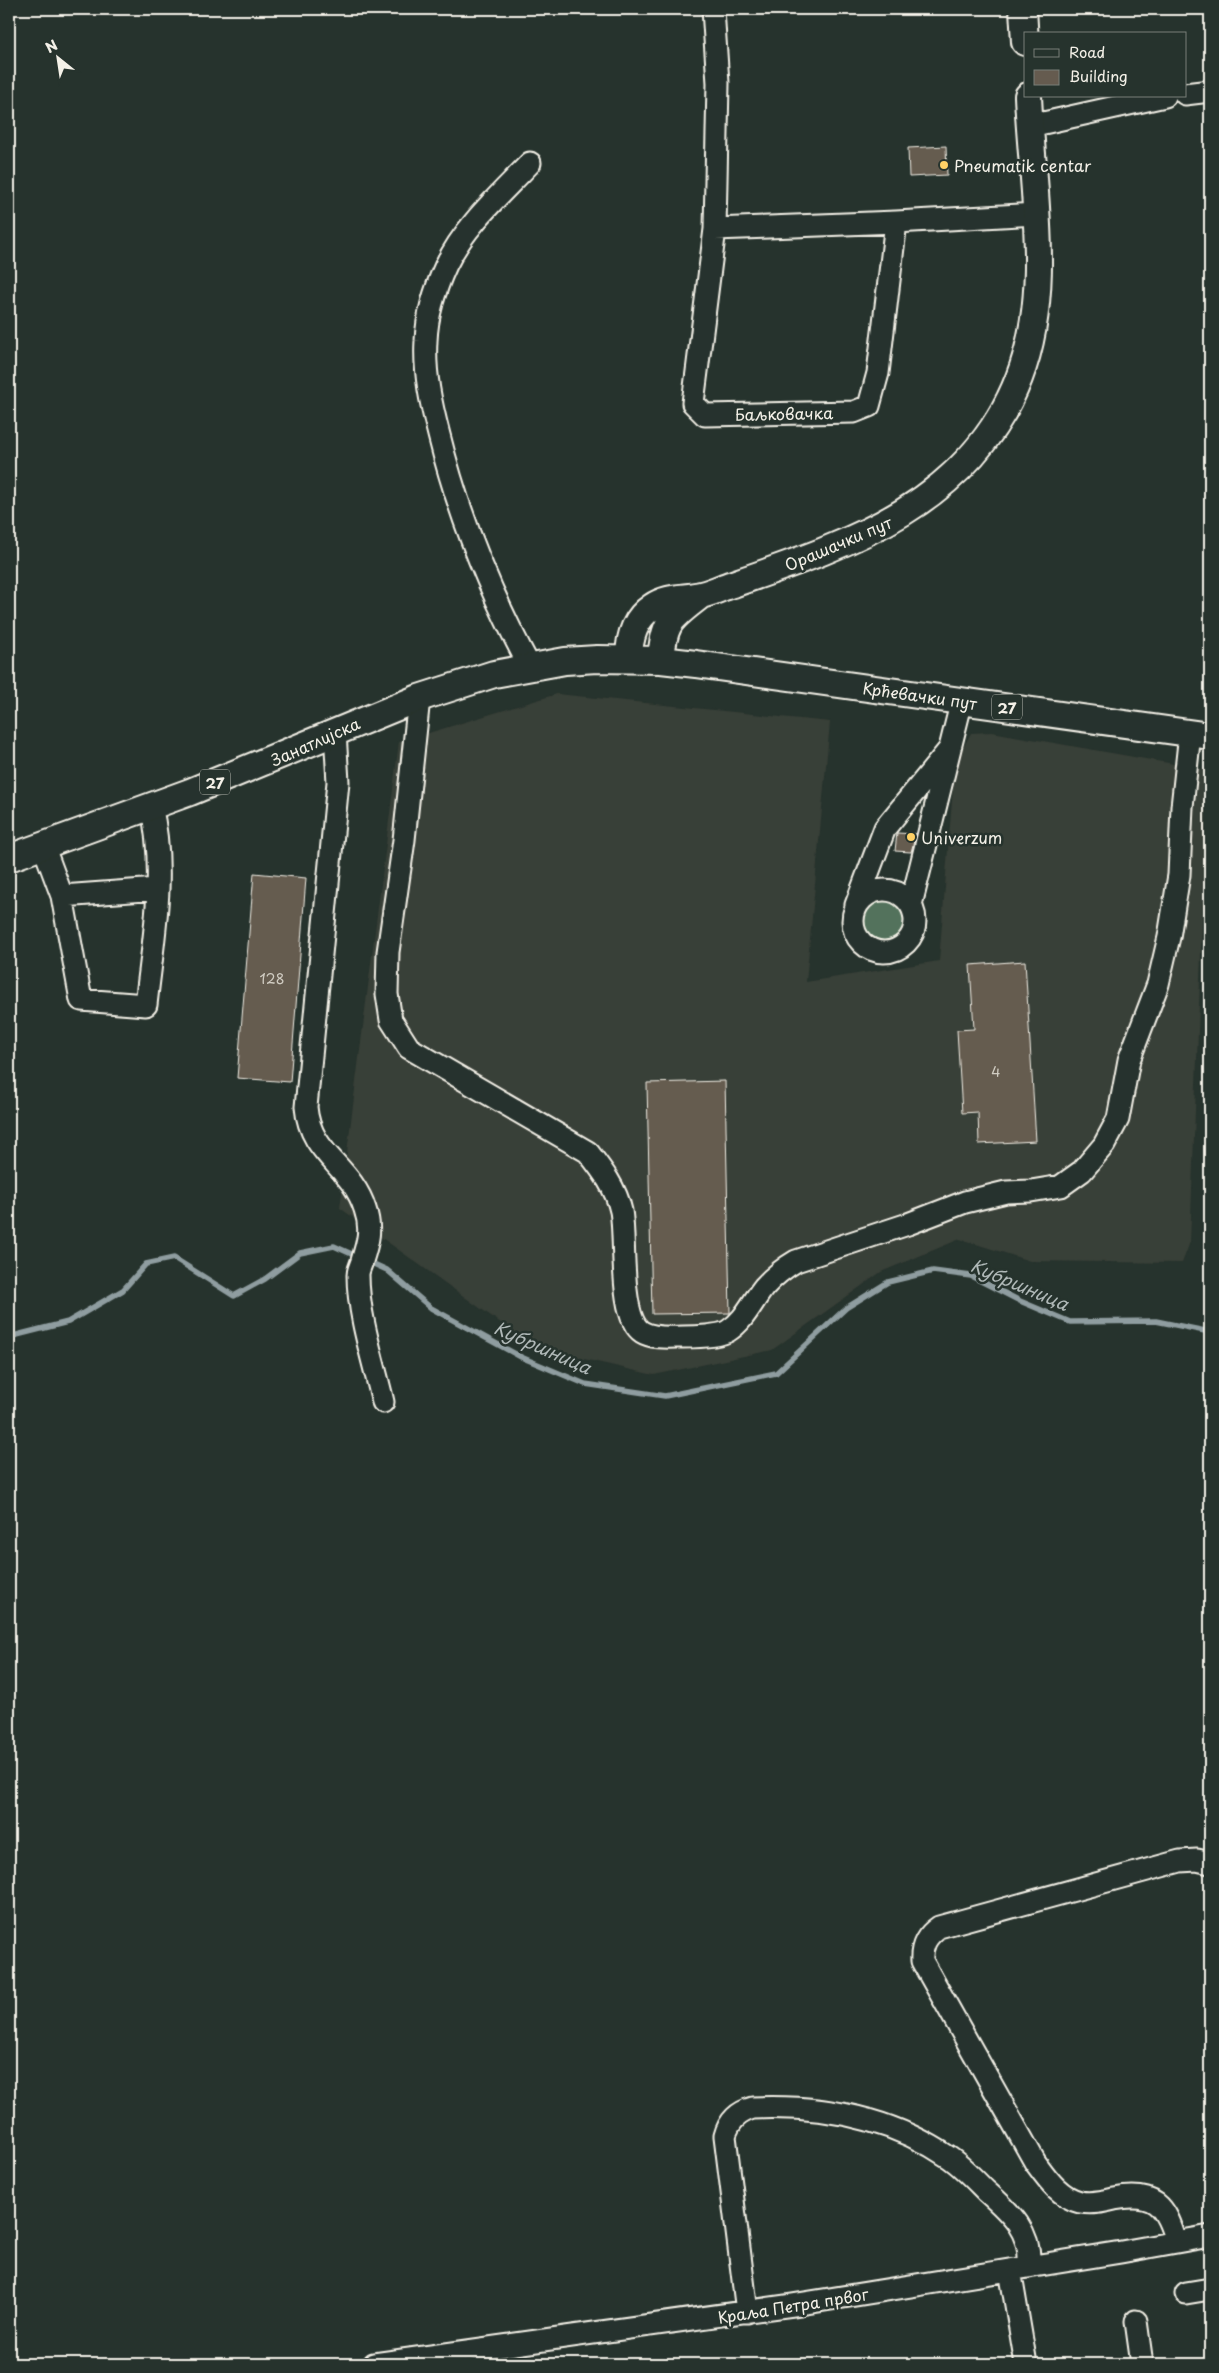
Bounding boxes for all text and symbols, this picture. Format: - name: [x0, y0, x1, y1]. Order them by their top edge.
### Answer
- north arrow: [32, 32, 82, 82]
- legend: [1024, 32, 1186, 98]
- text: N: [41, 34, 61, 58]
- text: Road: [1069, 40, 1105, 63]
- text: Building: [1069, 64, 1128, 87]
- place label: Pneumatik centar: [954, 153, 1092, 177]
- marker: Pneumatik centar: [938, 159, 950, 171]
- street label: Баљковачка: [735, 400, 833, 426]
- street label: Орашачки пут: [781, 509, 896, 576]
- street label: Крћевачки пут: [861, 675, 979, 715]
- road number: 27: [992, 694, 1022, 720]
- street label: Занатлијска: [266, 711, 363, 772]
- road number: 27: [200, 770, 230, 794]
- place label: Univerzum: [921, 825, 1002, 849]
- marker: Univerzum: [905, 831, 917, 843]
- house number: 128: [260, 968, 284, 989]
- house number: 4: [991, 1061, 1001, 1082]
- water label: Кубршница: [967, 1251, 1074, 1317]
- water label: Кубршница: [490, 1314, 597, 1381]
- street label: Краља Петра првог: [716, 2281, 871, 2329]

